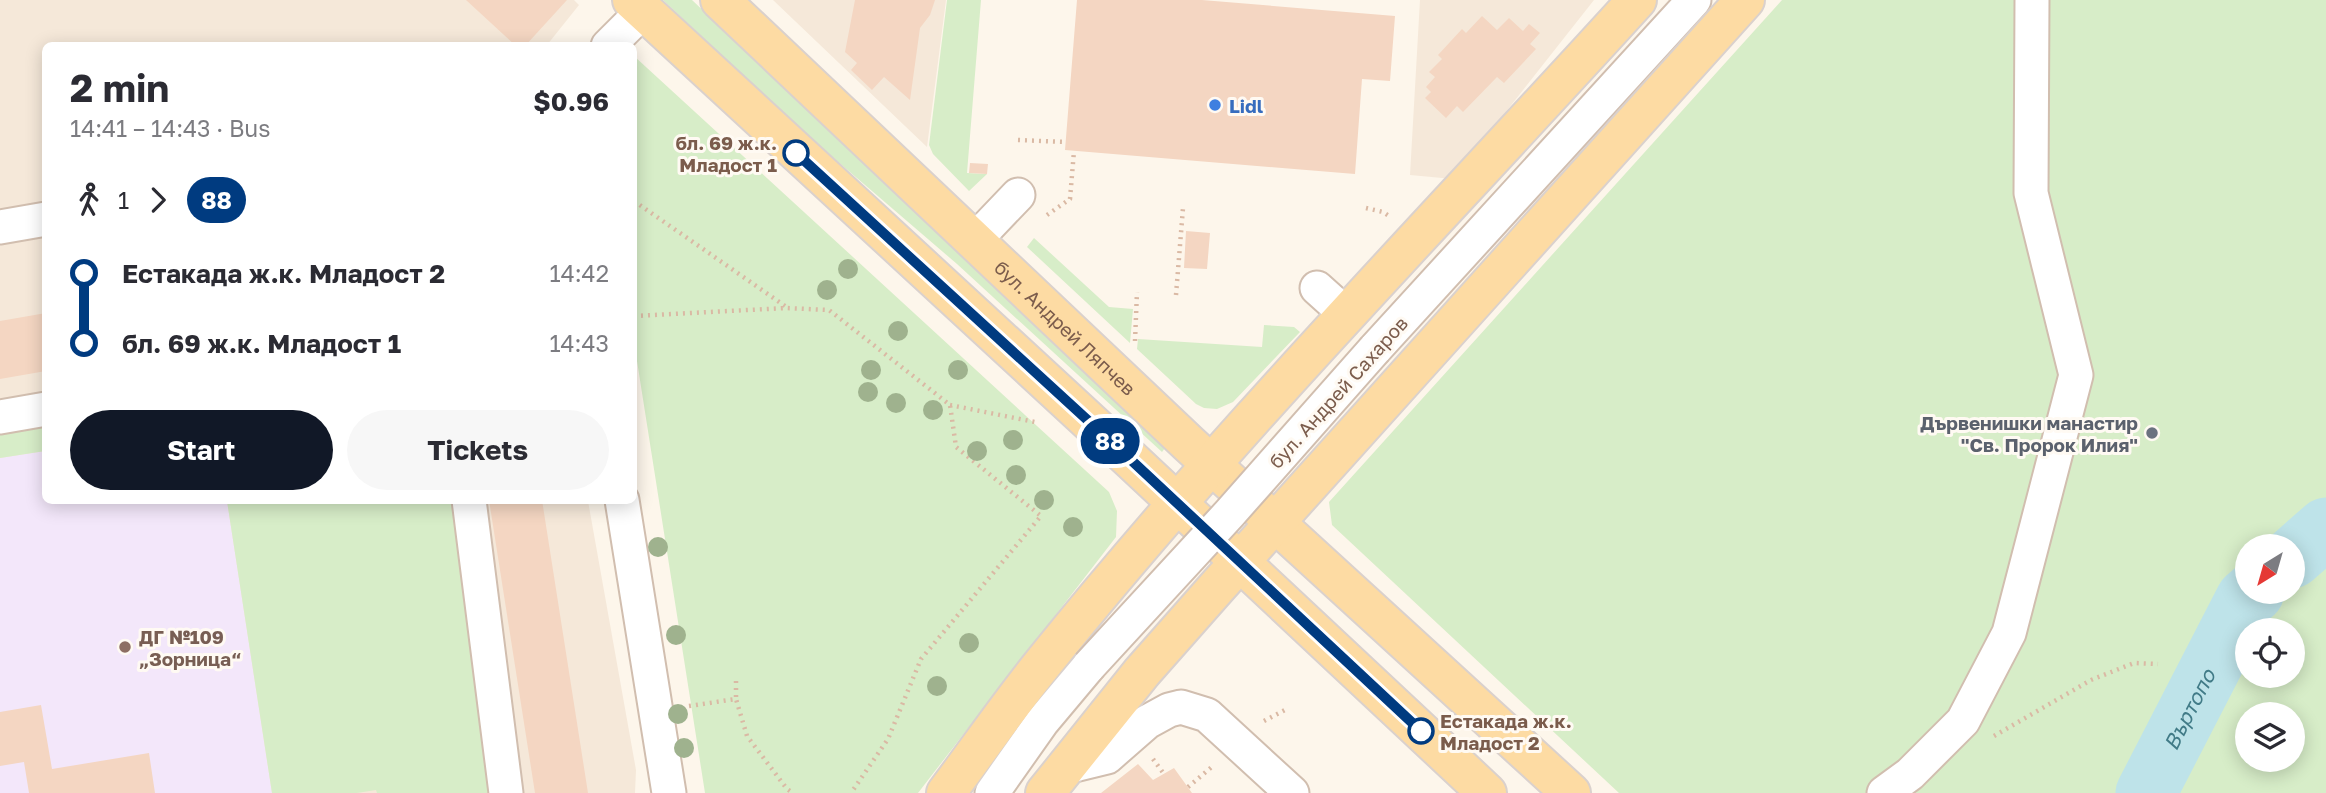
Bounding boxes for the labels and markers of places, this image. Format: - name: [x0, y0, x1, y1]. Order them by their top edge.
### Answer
- place label: Lidl: [1229, 94, 1263, 117]
- marker: Lidl: [1207, 97, 1223, 113]
- place label: бл. 69 ж.к. Младост 1: [676, 131, 777, 176]
- marker: бл. 69 ж.к. Младост 1: [783, 140, 809, 166]
- place label: Дървенишки манастир "Св. Пророк Илия": [1920, 411, 2138, 456]
- marker: Дървенишки манастир "Св. Пророк Илия": [2144, 425, 2160, 441]
- place label: ДГ №109 „Зорница“: [139, 625, 241, 670]
- marker: ДГ №109 „Зорница“: [117, 639, 133, 655]
- place label: Естакада ж.к. Младост 2: [1440, 709, 1572, 754]
- marker: Естакада ж.к. Младост 2: [1408, 718, 1434, 744]

